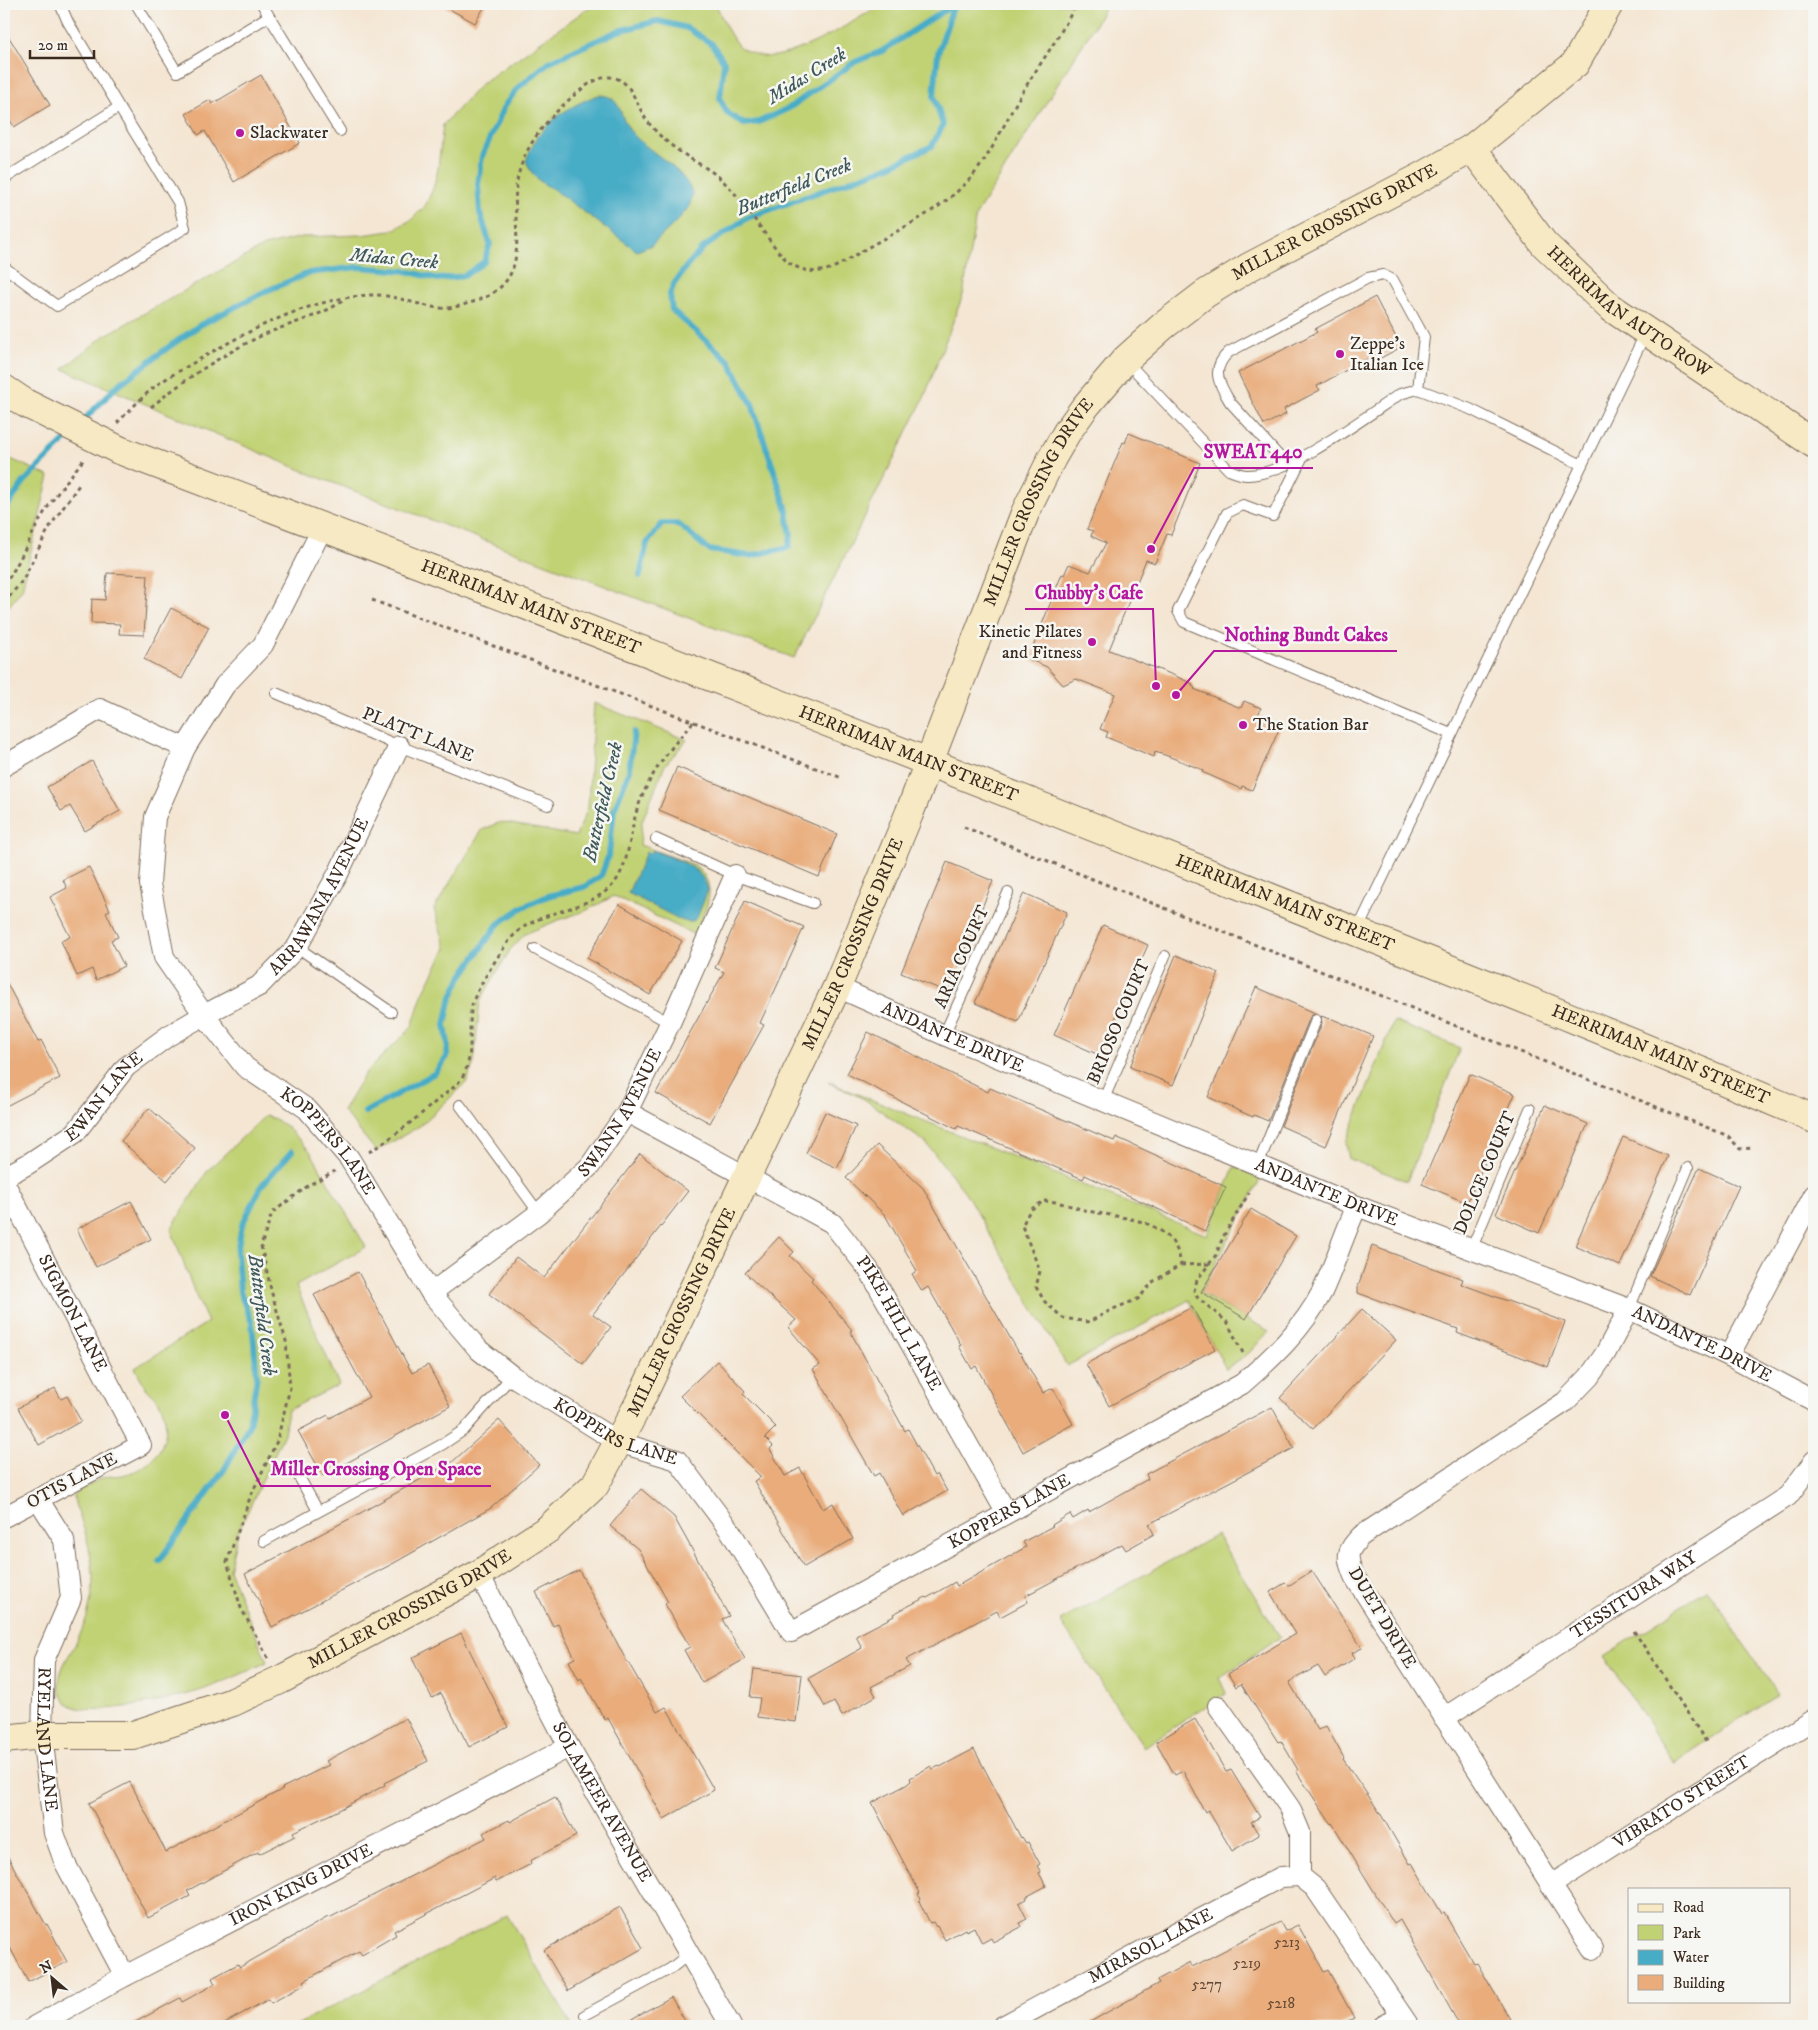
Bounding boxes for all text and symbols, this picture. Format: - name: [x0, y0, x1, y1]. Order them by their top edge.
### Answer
- scale bar: [30, 28, 94, 60]
- text: 20 m: [38, 36, 68, 55]
- water label: Midas Creek: [762, 43, 851, 110]
- place label: Slackwater: [250, 122, 329, 144]
- marker: Slackwater: [234, 127, 246, 139]
- water label: Butterfield Creek: [732, 153, 855, 221]
- street label: MILLER CROSSING DRIVE: [1228, 159, 1441, 286]
- street label: HERRIMAN AUTO ROW: [1542, 242, 1715, 383]
- water label: Midas Creek: [347, 244, 439, 274]
- place label: Zeppe's Italian Ice: [1350, 333, 1424, 376]
- marker: Zeppe's Italian Ice: [1334, 348, 1346, 360]
- street label: MILLER CROSSING DRIVE: [979, 393, 1099, 609]
- callout: SWEAT440: [1194, 434, 1313, 468]
- text: SWEAT440: [1204, 441, 1302, 464]
- street label: HERRIMAN MAIN STREET: [418, 555, 644, 660]
- callout: Chubby's Cafe: [1025, 575, 1153, 609]
- text: Chubby's Cafe: [1035, 582, 1143, 605]
- callout: Nothing Bundt Cakes: [1214, 617, 1397, 651]
- place label: Kinetic Pilates and Fitness: [979, 621, 1082, 664]
- text: Nothing Bundt Cakes: [1224, 624, 1388, 647]
- marker: Kinetic Pilates and Fitness: [1086, 636, 1098, 648]
- street label: HERRIMAN MAIN STREET: [795, 701, 1022, 807]
- street label: PLATT LANE: [359, 703, 477, 767]
- place label: The Station Bar: [1253, 714, 1369, 736]
- marker: The Station Bar: [1237, 719, 1249, 731]
- water label: Butterfield Creek: [578, 740, 628, 865]
- street label: ARRAWANA AVENUE: [264, 814, 374, 980]
- street label: MILLER CROSSING DRIVE: [797, 835, 909, 1054]
- street label: HERRIMAN MAIN STREET: [1172, 850, 1398, 957]
- street label: ARIA COURT: [930, 902, 995, 1012]
- street label: BRIOSO COURT: [1083, 956, 1155, 1088]
- street label: ANDANTE DRIVE: [878, 997, 1027, 1078]
- street label: HERRIMAN MAIN STREET: [1548, 1000, 1773, 1110]
- street label: SWANN AVENUE: [574, 1045, 667, 1182]
- street label: EWAN LANE: [61, 1047, 148, 1147]
- street label: KOPPERS LANE: [276, 1083, 380, 1199]
- street label: DOLCE COURT: [1449, 1108, 1521, 1238]
- street label: ANDANTE DRIVE: [1251, 1154, 1401, 1232]
- street label: MILLER CROSSING DRIVE: [623, 1204, 741, 1421]
- street label: SIGMON LANE: [33, 1251, 112, 1376]
- water label: Butterfield Creek: [243, 1252, 281, 1377]
- street label: PIKE HILL LANE: [851, 1252, 946, 1395]
- street label: ANDANTE DRIVE: [1628, 1301, 1776, 1388]
- street label: KOPPERS LANE: [549, 1393, 680, 1471]
- street label: OTIS LANE: [23, 1448, 121, 1514]
- callout: Miller Crossing Open Space: [261, 1452, 491, 1486]
- text: Miller Crossing Open Space: [271, 1458, 482, 1481]
- street label: KOPPERS LANE: [945, 1469, 1075, 1554]
- street label: MILLER CROSSING DRIVE: [304, 1545, 516, 1674]
- street label: TESSITURA WAY: [1567, 1546, 1702, 1644]
- street label: DUET DRIVE: [1343, 1563, 1421, 1673]
- street label: RYELAND LANE: [30, 1666, 62, 1813]
- street label: SOLAMEER AVENUE: [547, 1718, 656, 1886]
- street label: VIBRATO STREET: [1609, 1751, 1755, 1854]
- street label: IRON KING DRIVE: [226, 1839, 377, 1931]
- legend: [1628, 1888, 1790, 2002]
- text: Road: [1673, 1898, 1705, 1917]
- street label: MIRASOL LANE: [1085, 1903, 1217, 1989]
- text: Park: [1673, 1924, 1702, 1943]
- house number: 5213: [1274, 1933, 1300, 1952]
- text: Water: [1672, 1948, 1709, 1967]
- north arrow: [28, 1952, 78, 2002]
- house number: 5219: [1233, 1954, 1261, 1973]
- text: N: [37, 1957, 56, 1978]
- text: Building: [1673, 1974, 1725, 1993]
- house number: 5277: [1192, 1975, 1222, 1994]
- house number: 5218: [1267, 1994, 1295, 2013]

